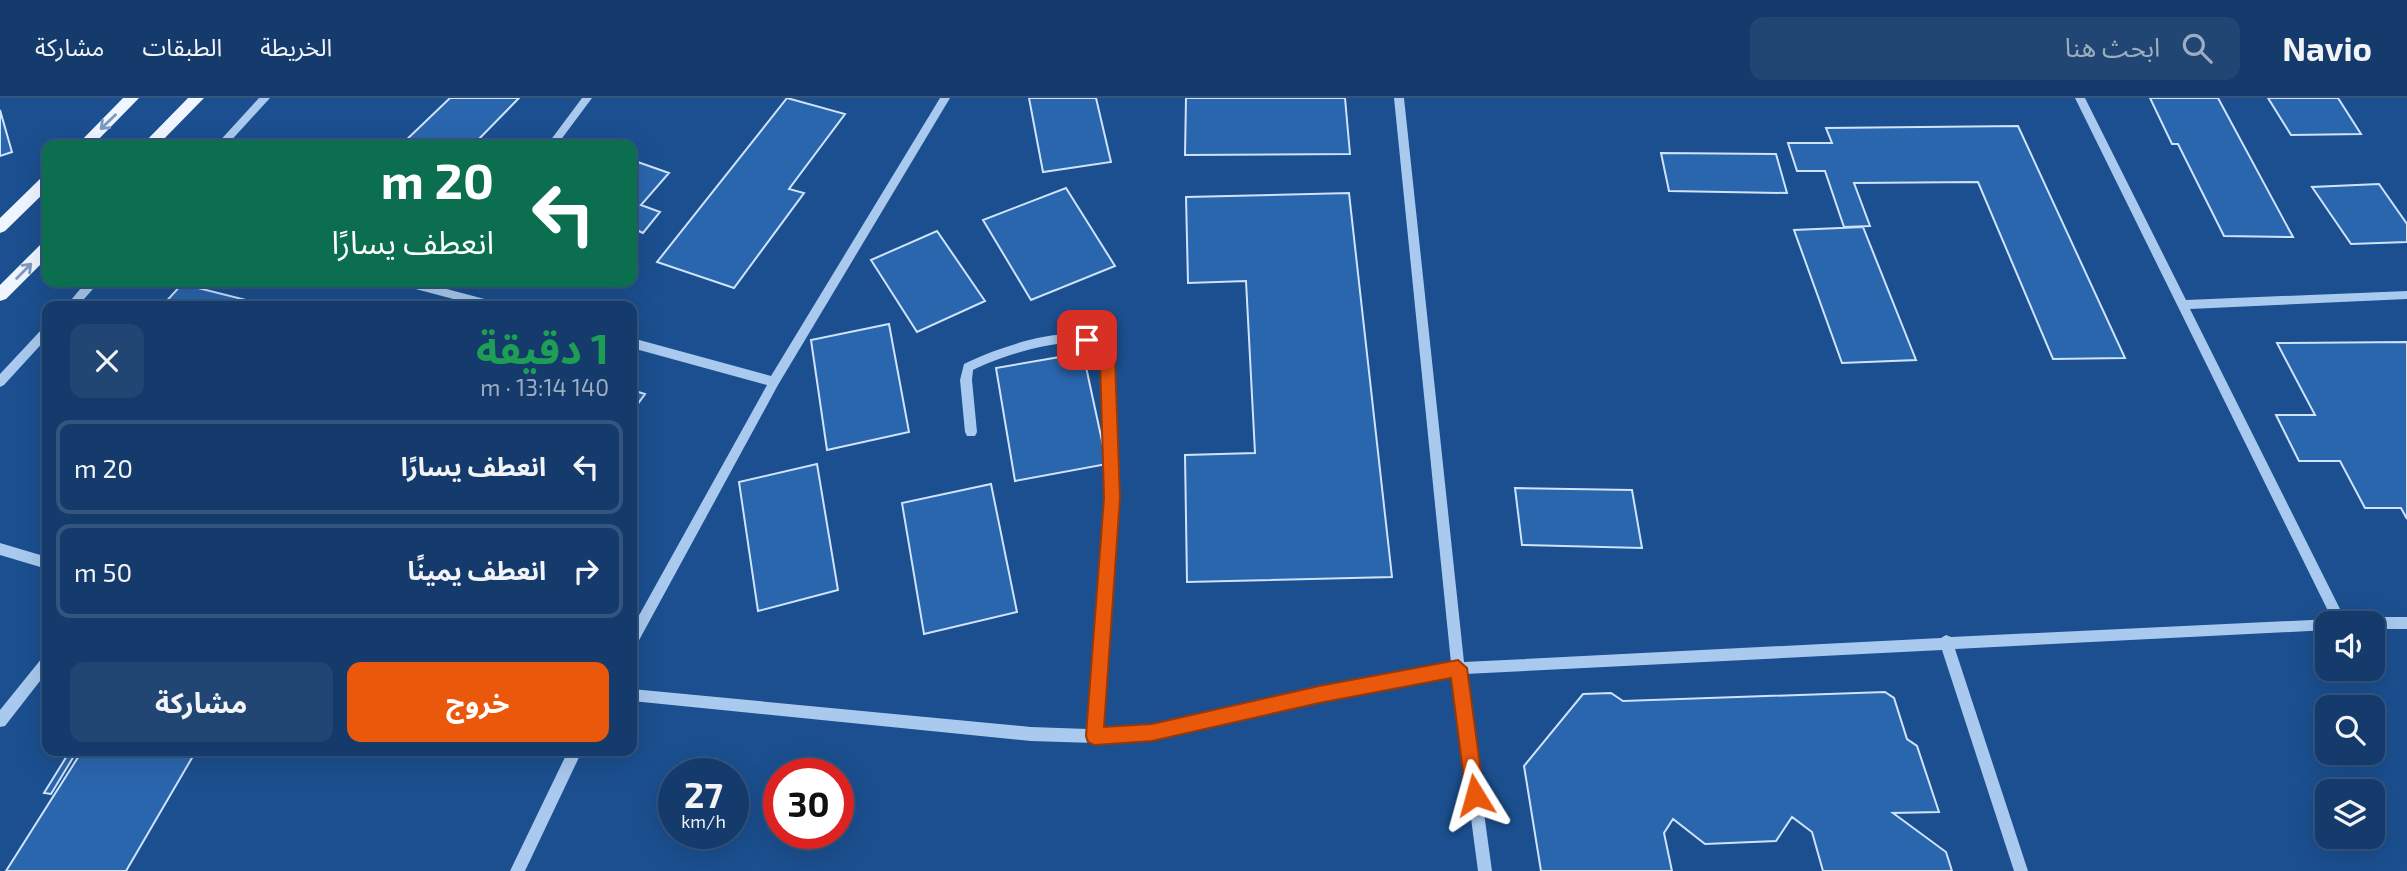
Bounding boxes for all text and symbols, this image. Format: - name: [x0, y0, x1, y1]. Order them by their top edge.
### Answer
- search box: [1750, 17, 2240, 80]
- text: Navio: [2282, 28, 2372, 68]
- icon: search: [2178, 29, 2216, 67]
- text: ابحث هنا: [2065, 31, 2160, 62]
- text: مشاركة: [35, 32, 104, 61]
- text: الطبقات: [142, 32, 222, 61]
- text: الخريطة: [260, 32, 332, 61]
- one-way arrow: [100, 113, 117, 130]
- text: 20 m: [381, 150, 494, 209]
- icon: left: [518, 168, 609, 259]
- text: انعطف يسارًا: [331, 222, 494, 260]
- one-way arrow: [15, 263, 32, 280]
- pin: [1057, 310, 1117, 370]
- icon: arrive: [1068, 321, 1106, 359]
- text: 1 دقيقة: [476, 322, 609, 372]
- button: close: [70, 324, 144, 398]
- text: 140 m · 13:14: [480, 373, 609, 401]
- icon: left: [567, 448, 605, 486]
- text: انعطف يسارًا: [401, 450, 546, 481]
- text: 20 m: [74, 452, 133, 483]
- icon: right: [567, 552, 605, 590]
- text: انعطف يمينًا: [407, 554, 546, 585]
- text: 50 m: [74, 556, 132, 587]
- map controls: [2315, 611, 2385, 849]
- button: sound: [2315, 611, 2385, 681]
- button: مشاركة: [70, 662, 333, 742]
- button: خروج: [347, 662, 609, 742]
- button: search: [2315, 695, 2385, 765]
- speed limit sign: 30: [763, 758, 854, 849]
- position arrow: [1438, 758, 1512, 832]
- text: 27: [684, 773, 723, 815]
- button: layers: [2315, 779, 2385, 849]
- text: km/h: [681, 810, 726, 832]

